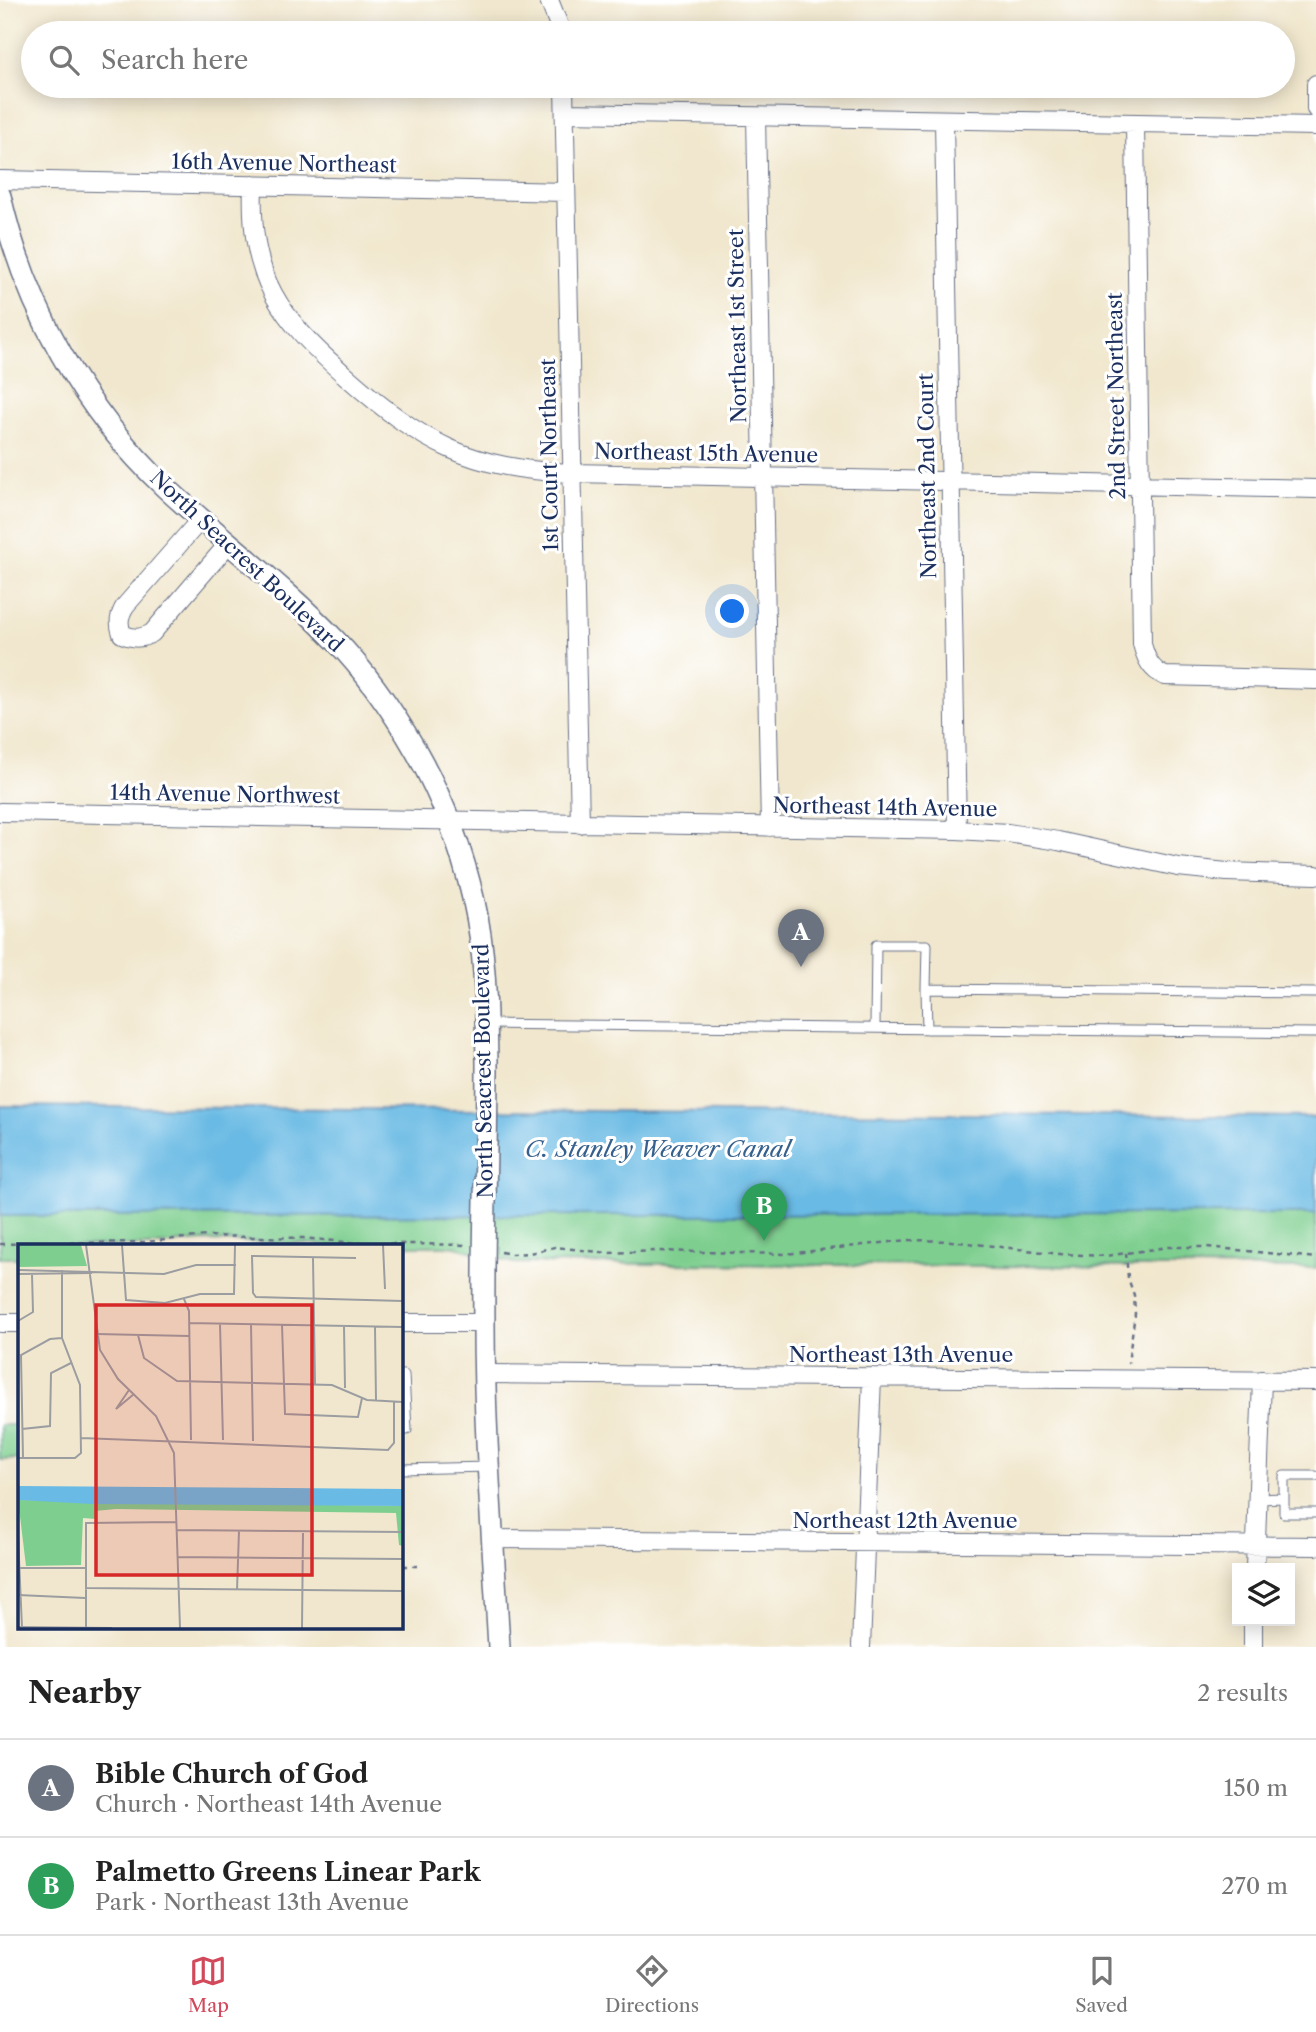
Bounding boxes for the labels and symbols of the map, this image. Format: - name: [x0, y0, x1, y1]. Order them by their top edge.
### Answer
- street label: 16th Avenue Northeast: [171, 149, 397, 177]
- street label: Northeast 1st Street: [723, 228, 751, 423]
- street label: 2nd Street Northeast: [1102, 292, 1130, 500]
- street label: 1st Court Northeast: [535, 358, 563, 552]
- street label: Northeast 2nd Court: [913, 372, 941, 579]
- street label: Northeast 15th Avenue: [594, 439, 818, 467]
- street label: North Seacrest Boulevard: [145, 465, 349, 657]
- your location: [715, 594, 749, 628]
- street label: 14th Avenue Northwest: [110, 779, 341, 809]
- street label: Northeast 14th Avenue: [772, 793, 998, 821]
- pin: A: [778, 909, 824, 967]
- street label: North Seacrest Boulevard: [468, 943, 498, 1199]
- water label: C. Stanley Weaver Canal: [525, 1135, 794, 1163]
- pin: B: [741, 1183, 787, 1241]
- inset map: [18, 1244, 402, 1630]
- street label: Northeast 13th Avenue: [789, 1342, 1013, 1367]
- street label: Northeast 12th Avenue: [793, 1508, 1017, 1533]

